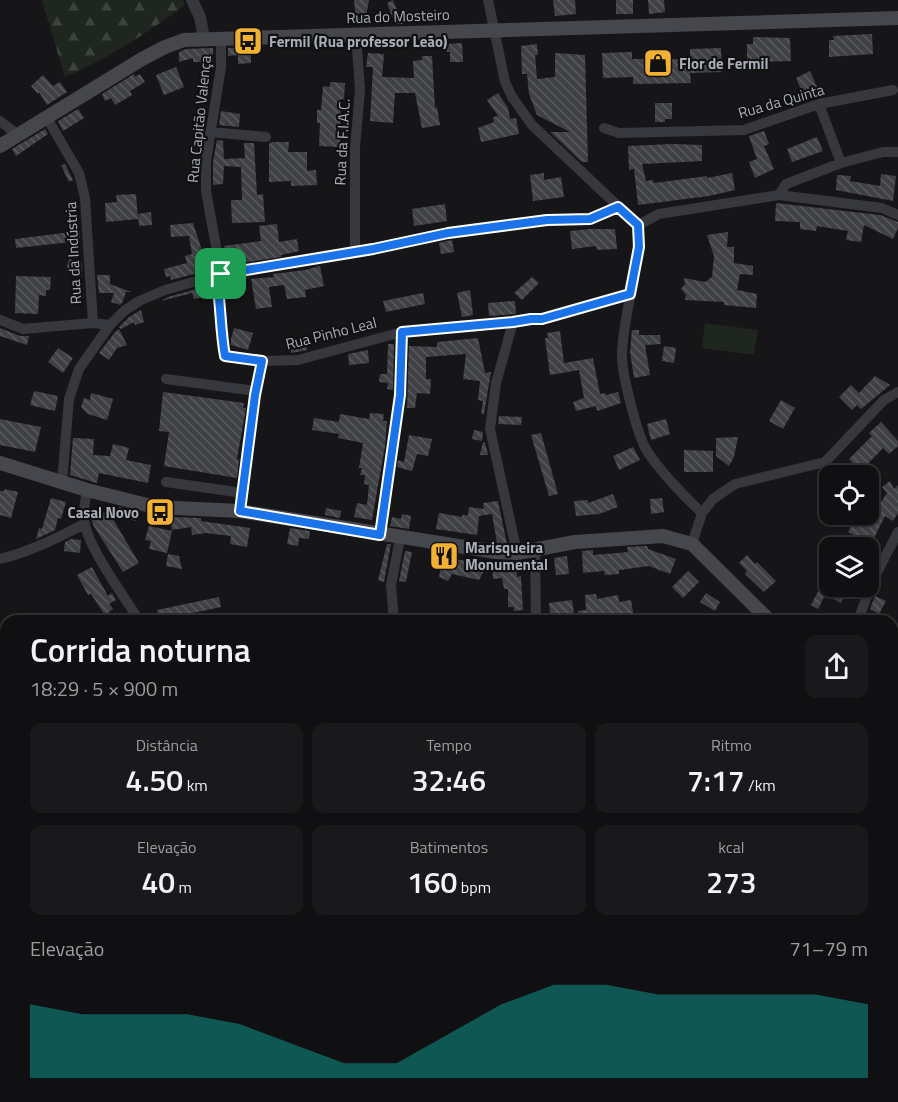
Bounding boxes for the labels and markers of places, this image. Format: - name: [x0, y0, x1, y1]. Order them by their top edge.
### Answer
- bus stop icon: Fermil (Rua professor Leão): [232, 25, 264, 57]
- place label: Fermil (Rua professor Leão): [269, 30, 448, 53]
- shop icon: Flor de Fermil: [642, 47, 674, 79]
- place label: Flor de Fermil: [679, 52, 769, 75]
- pin: [195, 248, 246, 299]
- bus stop icon: Casal Novo: [144, 496, 176, 528]
- place label: Casal Novo: [68, 501, 139, 524]
- place label: Marisqueira Monumental: [465, 536, 548, 576]
- restaurant icon: Marisqueira Monumental: [428, 540, 460, 572]

